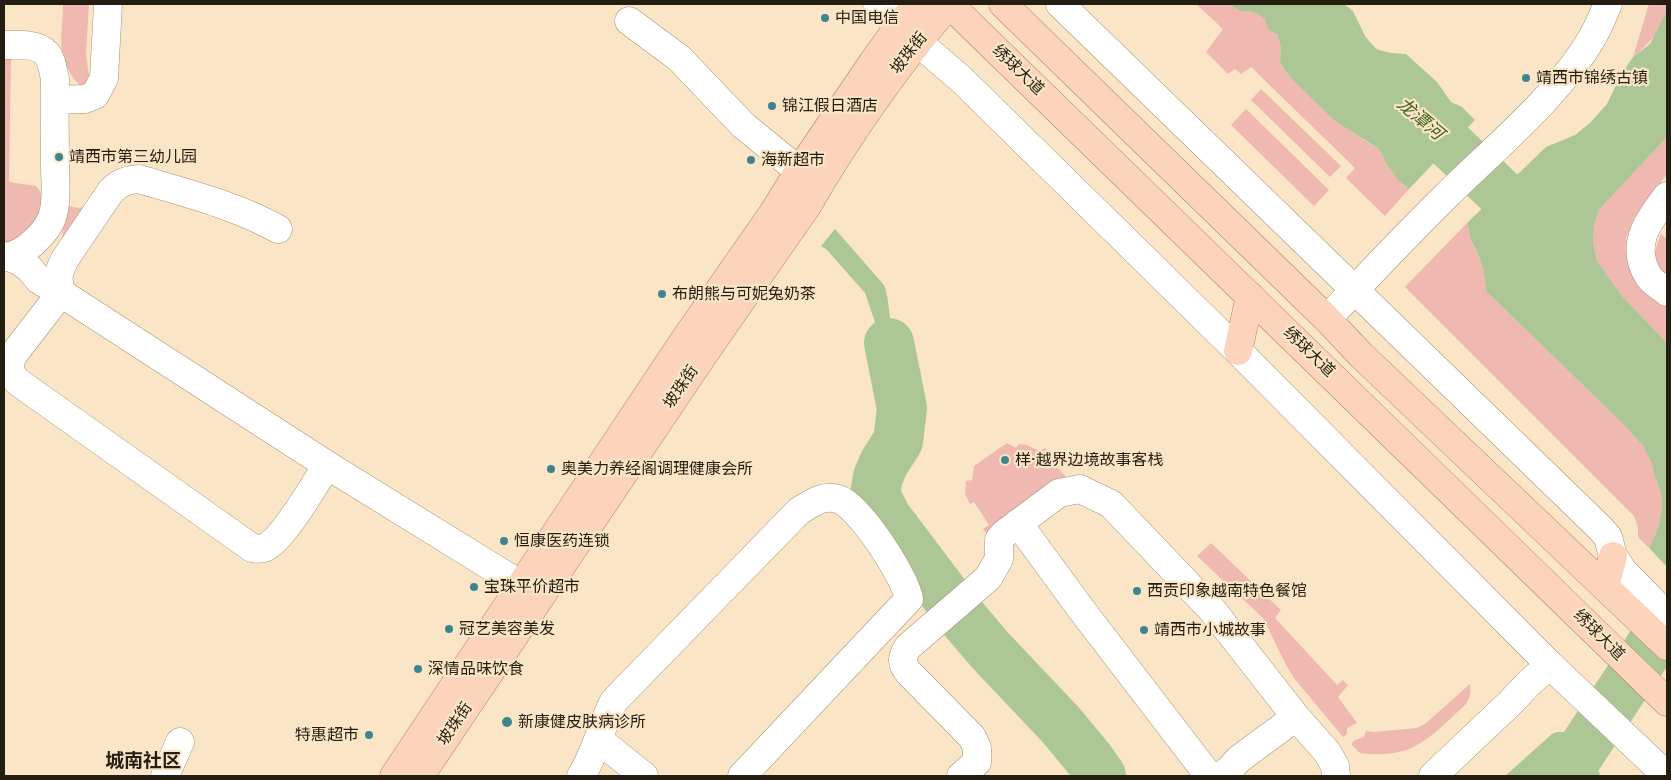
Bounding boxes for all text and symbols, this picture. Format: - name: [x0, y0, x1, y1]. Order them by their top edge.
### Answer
- place label: 中国电信: [835, 8, 899, 28]
- marker: 中国电信: [819, 12, 831, 24]
- street label: 坡珠街: [887, 28, 931, 78]
- street label: 绣球大道: [988, 41, 1048, 99]
- place label: 靖西市锦绣古镇: [1536, 68, 1648, 88]
- marker: 靖西市锦绣古镇: [1520, 72, 1532, 84]
- water label: 龙潭河: [1392, 93, 1448, 145]
- place label: 锦江假日酒店: [782, 96, 878, 116]
- marker: 锦江假日酒店: [766, 100, 778, 112]
- place label: 靖西市第三幼儿园: [69, 147, 197, 167]
- place label: 海新超市: [761, 150, 825, 170]
- marker: 靖西市第三幼儿园: [53, 151, 65, 163]
- marker: 海新超市: [745, 154, 757, 166]
- place label: 布朗熊与可妮兔奶茶: [672, 284, 816, 304]
- marker: 布朗熊与可妮兔奶茶: [656, 288, 668, 300]
- street label: 绣球大道: [1279, 323, 1339, 381]
- street label: 坡珠街: [660, 362, 702, 412]
- place label: 样·越界边境故事客栈: [1015, 450, 1164, 470]
- marker: 样·越界边境故事客栈: [999, 454, 1011, 466]
- place label: 奥美力养经阁调理健康会所: [561, 459, 753, 479]
- marker: 奥美力养经阁调理健康会所: [545, 463, 557, 475]
- place label: 恒康医药连锁: [514, 531, 610, 551]
- marker: 恒康医药连锁: [498, 535, 510, 547]
- place label: 宝珠平价超市: [484, 577, 580, 597]
- marker: 宝珠平价超市: [468, 581, 480, 593]
- place label: 西贡印象越南特色餐馆: [1147, 581, 1307, 601]
- marker: 西贡印象越南特色餐馆: [1131, 585, 1143, 597]
- street label: 绣球大道: [1570, 606, 1628, 664]
- place label: 冠艺美容美发: [459, 619, 555, 639]
- place label: 靖西市小城故事: [1154, 620, 1266, 640]
- marker: 冠艺美容美发: [443, 623, 455, 635]
- marker: 靖西市小城故事: [1138, 624, 1150, 636]
- place label: 深情品味饮食: [428, 659, 524, 679]
- marker: 深情品味饮食: [412, 663, 424, 675]
- street label: 坡珠街: [434, 699, 476, 749]
- place label: 新康健皮肤病诊所: [518, 712, 646, 732]
- marker: 新康健皮肤病诊所: [500, 715, 514, 729]
- place label: 特惠超市: [295, 725, 359, 745]
- marker: 特惠超市: [363, 729, 375, 741]
- district label: 城南社区: [105, 750, 181, 772]

